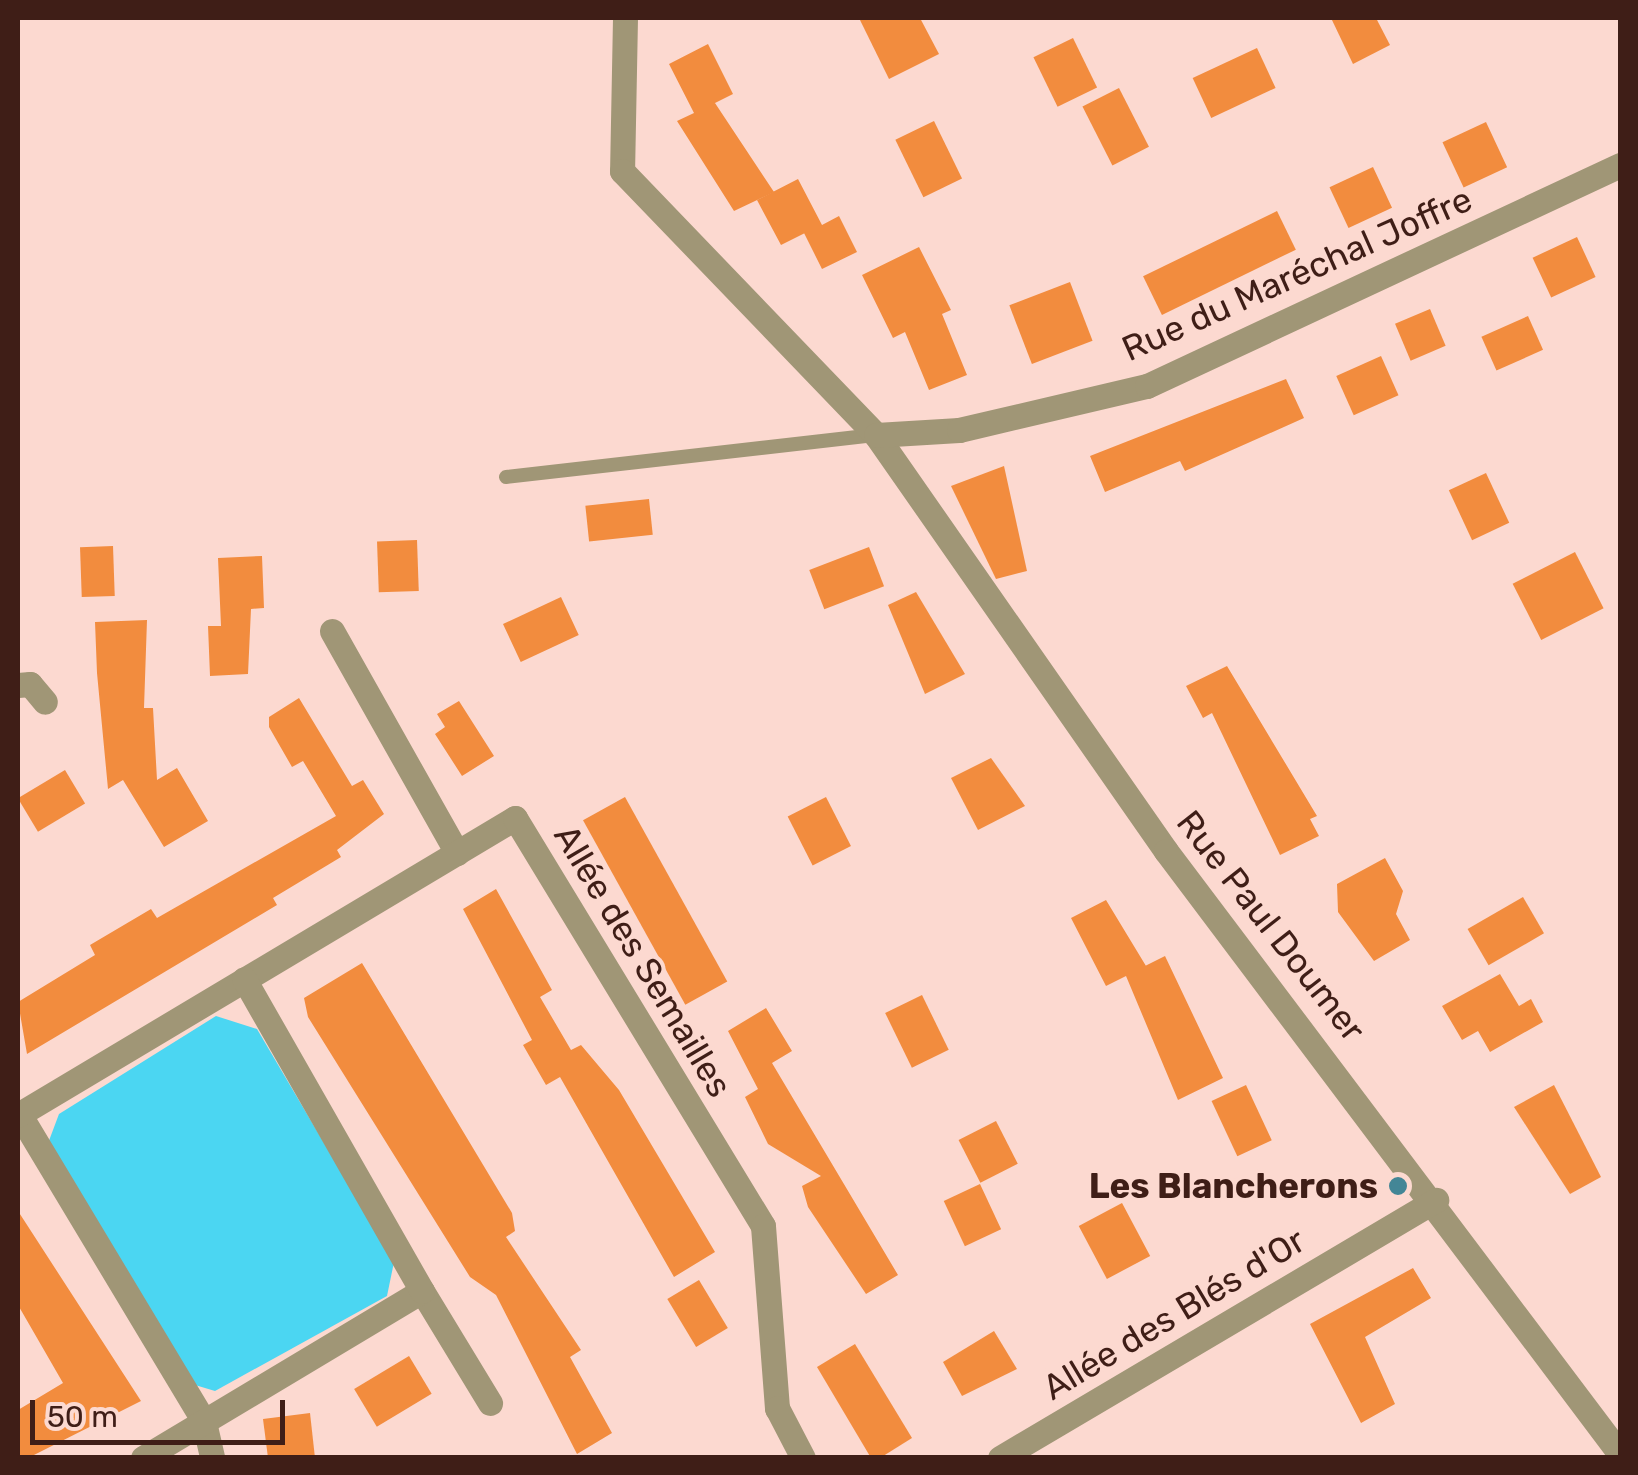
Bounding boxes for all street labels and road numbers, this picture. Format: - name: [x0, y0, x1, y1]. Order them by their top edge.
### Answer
- street label: Rue du Maréchal Joffre: [1116, 178, 1478, 370]
- street label: Rue Paul Doumer: [1168, 802, 1374, 1050]
- street label: Allée des Semailles: [545, 817, 741, 1105]
- street label: Allée des Blés d'Or: [1035, 1219, 1313, 1409]

